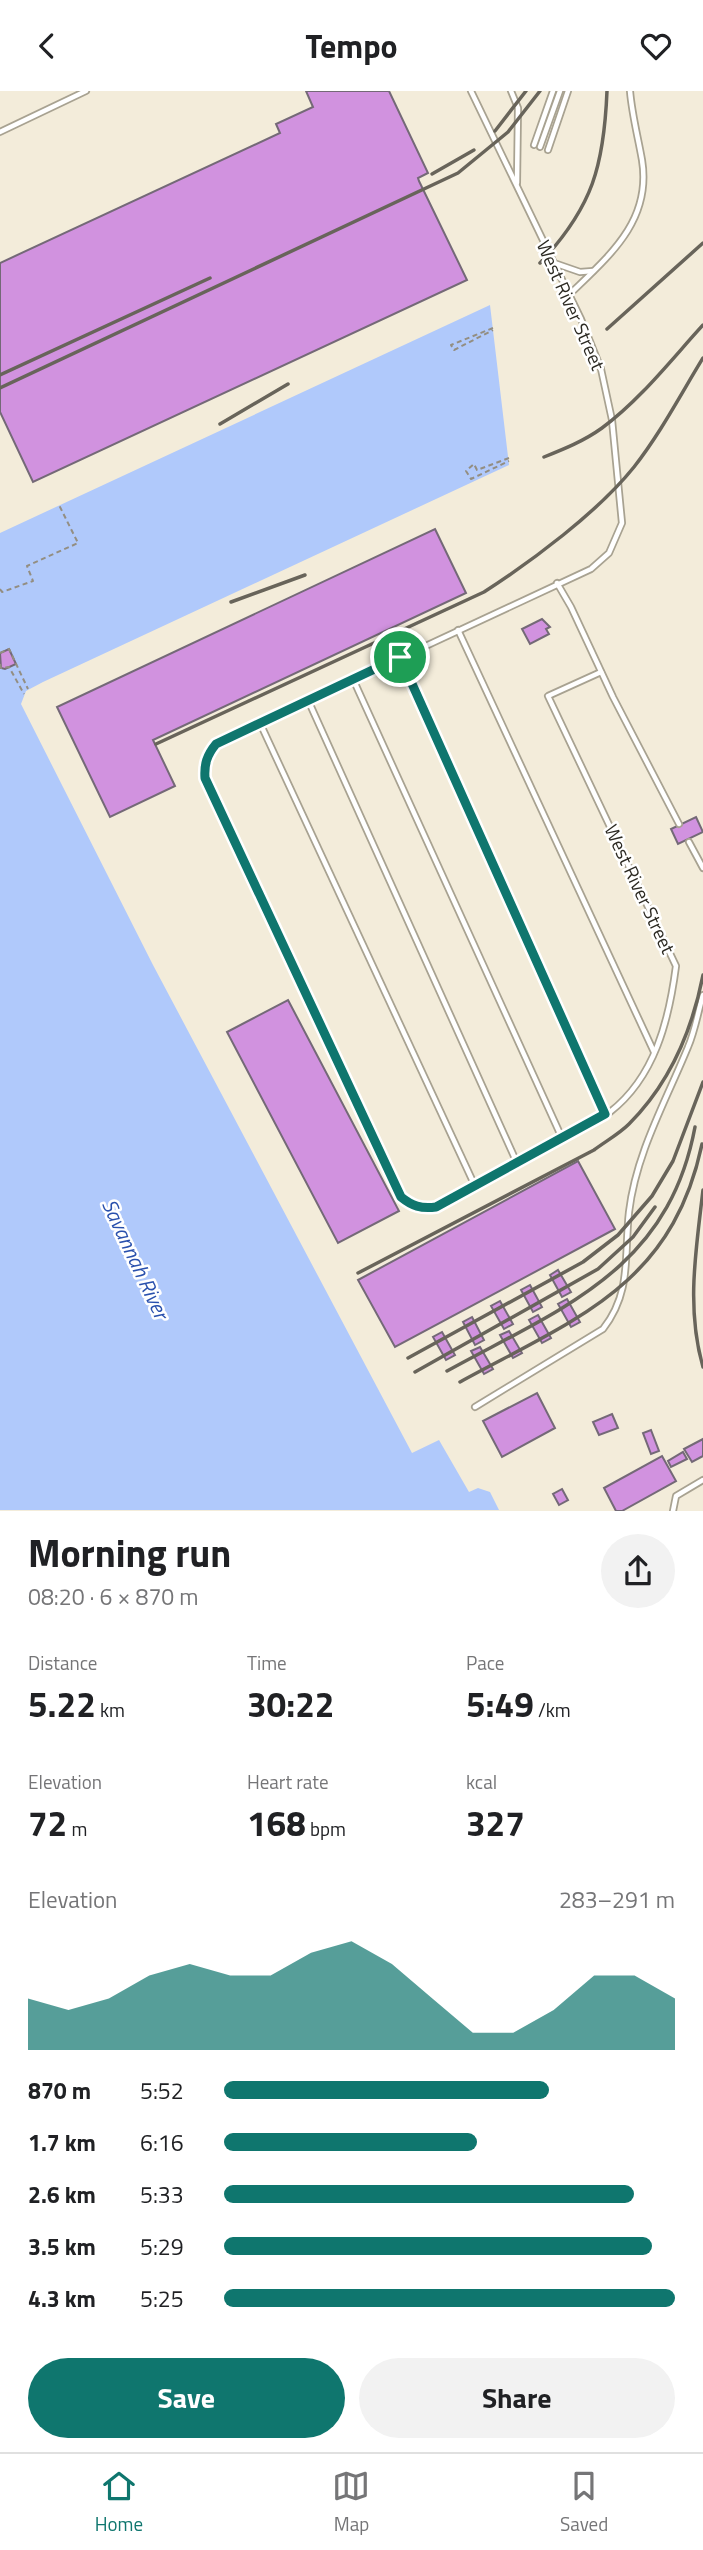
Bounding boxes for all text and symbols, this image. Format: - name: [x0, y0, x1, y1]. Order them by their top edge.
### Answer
- text: Tempo: [305, 22, 398, 70]
- icon: back: [28, 27, 66, 65]
- icon: heart: [637, 27, 675, 65]
- street label: West River Street: [530, 235, 613, 375]
- pin: [370, 627, 430, 687]
- icon: arrive: [381, 638, 419, 676]
- street label: West River Street: [598, 819, 683, 959]
- water label: Savannah River: [94, 1193, 179, 1326]
- text: Morning run: [28, 1524, 231, 1582]
- button: share: [601, 1534, 675, 1608]
- text: 08:20 · 6 × 870 m: [28, 1579, 198, 1614]
- text: Distance: [28, 1648, 97, 1677]
- text: Time: [247, 1648, 287, 1677]
- text: Pace: [466, 1648, 504, 1677]
- text: 5.22: [28, 1677, 96, 1731]
- text: 30:22: [247, 1677, 334, 1731]
- text: 5:49: [466, 1677, 534, 1731]
- text: km: [96, 1695, 125, 1724]
- text: /km: [534, 1695, 571, 1724]
- text: Elevation: [28, 1767, 102, 1796]
- text: Heart rate: [247, 1767, 329, 1796]
- text: kcal: [466, 1767, 497, 1796]
- text: 72: [28, 1796, 67, 1850]
- text: 168: [247, 1796, 306, 1850]
- text: 327: [466, 1796, 525, 1850]
- text: m: [67, 1814, 87, 1843]
- text: bpm: [306, 1814, 346, 1843]
- text: Elevation: [28, 1882, 117, 1917]
- text: 283–291 m: [559, 1882, 675, 1917]
- text: 870 m: [28, 2073, 91, 2108]
- text: 5:52: [140, 2073, 184, 2108]
- text: 1.7 km: [28, 2125, 96, 2160]
- text: 6:16: [140, 2125, 184, 2160]
- text: 2.6 km: [28, 2177, 96, 2212]
- text: 5:33: [140, 2177, 184, 2212]
- text: 3.5 km: [28, 2229, 96, 2264]
- text: 5:29: [140, 2229, 184, 2264]
- text: 4.3 km: [28, 2281, 96, 2316]
- text: 5:25: [140, 2281, 184, 2316]
- button: Save: [28, 2358, 345, 2438]
- button: Share: [359, 2358, 675, 2438]
- tab: Home: [95, 2467, 143, 2538]
- tab: Map: [332, 2467, 370, 2538]
- tab: Saved: [560, 2467, 608, 2538]

